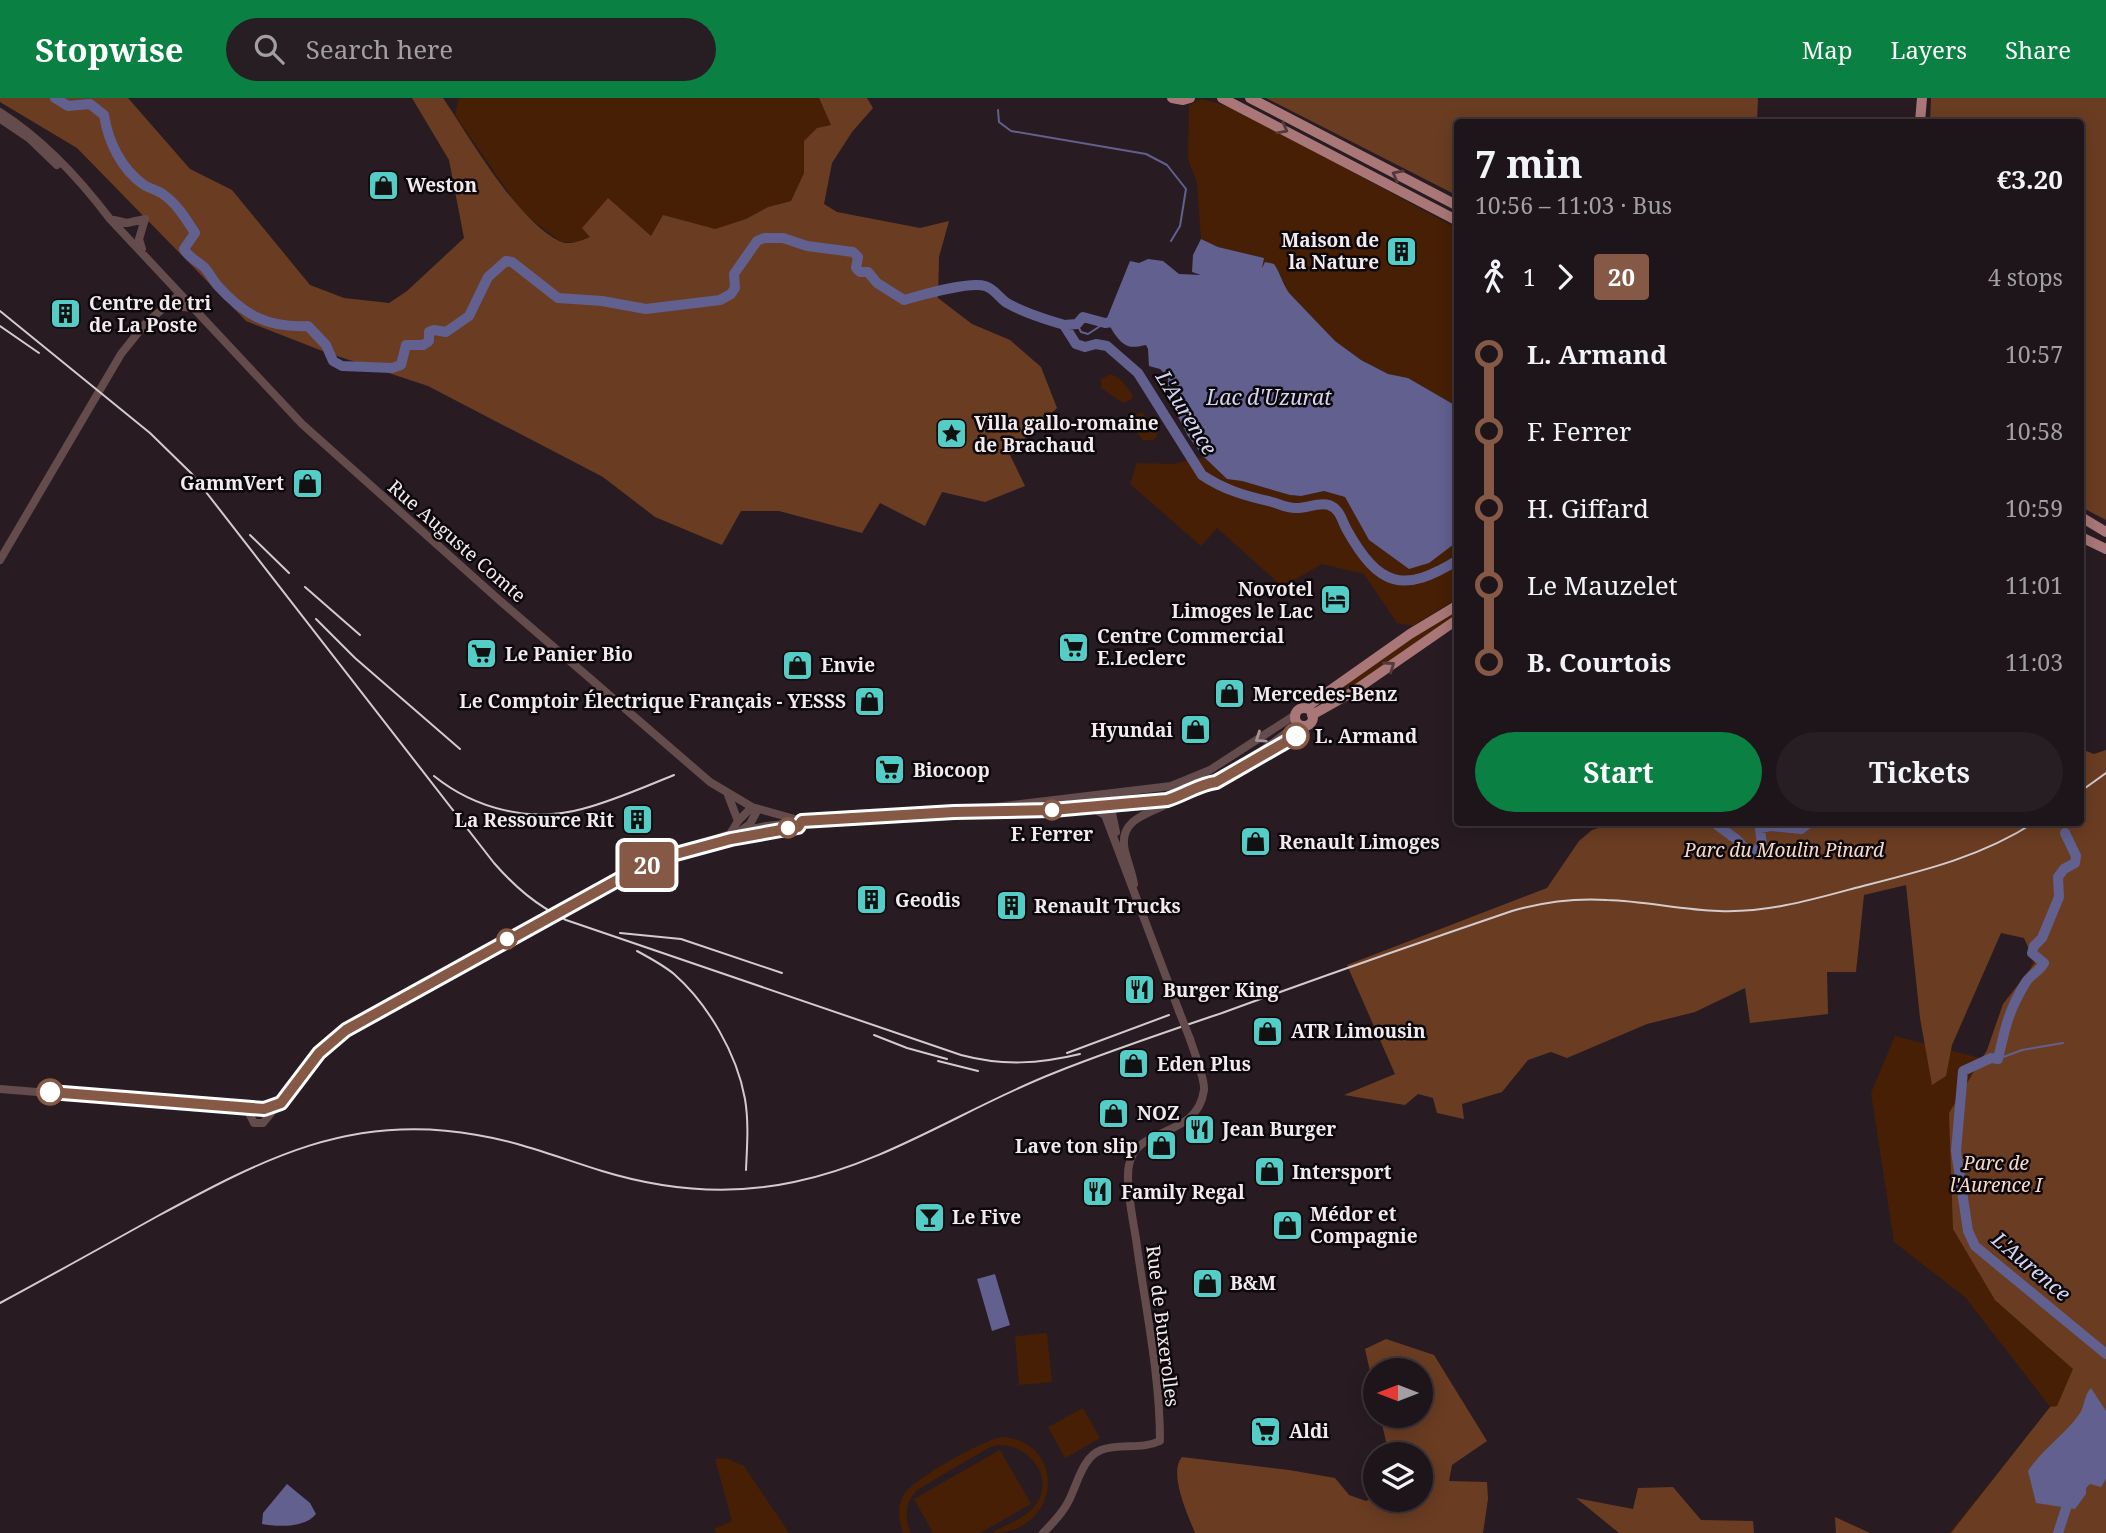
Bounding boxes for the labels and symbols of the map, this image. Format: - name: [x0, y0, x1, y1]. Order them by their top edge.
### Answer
- one-way arrow: [1276, 120, 1288, 134]
- shop icon: Weston: [366, 168, 400, 202]
- one-way arrow: [1392, 169, 1404, 183]
- place label: Weston: [406, 172, 478, 198]
- place label: Maison de la Nature: [1281, 227, 1379, 275]
- building icon: Maison de la Nature: [1385, 234, 1419, 268]
- place label: Centre de tri de La Poste: [89, 290, 211, 338]
- building icon: Centre de tri de La Poste: [49, 297, 83, 331]
- water label: L'Aurence: [1149, 364, 1224, 460]
- water label: Lac d'Uzurat: [1205, 383, 1332, 411]
- place label: Villa gallo-romaine de Brachaud: [974, 410, 1159, 458]
- place icon: Villa gallo-romaine de Brachaud: [934, 417, 968, 451]
- shop icon: GammVert: [290, 466, 324, 500]
- place label: GammVert: [180, 470, 284, 496]
- street label: Rue Auguste Comte: [383, 474, 531, 608]
- place label: Novotel Limoges le Lac: [1172, 576, 1313, 624]
- hotel icon: Novotel Limoges le Lac: [1319, 583, 1353, 617]
- place label: Centre Commercial E.Leclerc: [1097, 623, 1284, 671]
- supermarket icon: Centre Commercial E.Leclerc: [1057, 630, 1091, 664]
- supermarket icon: Le Panier Bio: [465, 637, 499, 671]
- place label: Le Panier Bio: [505, 641, 633, 667]
- shop icon: Envie: [781, 648, 815, 682]
- place label: Envie: [821, 652, 875, 678]
- one-way arrow: [1382, 662, 1395, 674]
- shop icon: Mercedes-Benz: [1213, 677, 1247, 711]
- place label: Mercedes-Benz: [1253, 681, 1397, 707]
- shop icon: Le Comptoir Électrique Français - YESSS: [852, 684, 886, 718]
- place label: Le Comptoir Électrique Français - YESSS: [459, 688, 846, 714]
- shop icon: Hyundai: [1179, 713, 1213, 747]
- place label: Hyundai: [1091, 717, 1173, 743]
- marker: L. Armand: [1283, 723, 1309, 749]
- place label: L. Armand: [1315, 723, 1418, 749]
- one-way arrow: [1255, 730, 1268, 742]
- supermarket icon: Biocoop: [873, 753, 907, 787]
- place label: Biocoop: [913, 757, 990, 783]
- marker: F. Ferrer: [1042, 800, 1062, 820]
- building icon: La Ressource Rit: [620, 803, 654, 837]
- place label: La Ressource Rit: [455, 807, 614, 833]
- unlabelled marker: [778, 818, 798, 838]
- place label: F. Ferrer: [1011, 821, 1093, 847]
- shop icon: Renault Limoges: [1239, 825, 1273, 859]
- place label: Renault Limoges: [1279, 829, 1440, 855]
- park label: Parc du Moulin Pinard: [1683, 837, 1885, 863]
- line badge: 20: [616, 842, 678, 888]
- building icon: Geodis: [855, 883, 889, 917]
- place label: Geodis: [895, 887, 960, 913]
- building icon: Renault Trucks: [994, 889, 1028, 923]
- place label: Renault Trucks: [1034, 893, 1181, 919]
- unlabelled marker: [497, 929, 517, 949]
- restaurant icon: Burger King: [1123, 973, 1157, 1007]
- place label: Burger King: [1163, 977, 1279, 1003]
- shop icon: ATR Limousin: [1251, 1014, 1285, 1048]
- place label: ATR Limousin: [1291, 1018, 1426, 1044]
- shop icon: Eden Plus: [1117, 1047, 1151, 1081]
- place label: Eden Plus: [1157, 1051, 1251, 1077]
- unlabelled marker: [37, 1079, 63, 1105]
- shop icon: NOZ: [1097, 1096, 1131, 1130]
- place label: NOZ: [1137, 1100, 1180, 1126]
- restaurant icon: Jean Burger: [1182, 1112, 1216, 1146]
- place label: Jean Burger: [1221, 1116, 1336, 1142]
- shop icon: Lave ton slip: [1144, 1129, 1178, 1163]
- place label: Lave ton slip: [1015, 1133, 1138, 1159]
- park label: Parc de l'Aurence I: [1950, 1150, 2043, 1198]
- shop icon: Intersport: [1252, 1155, 1286, 1189]
- place label: Intersport: [1292, 1159, 1392, 1185]
- restaurant icon: Family Regal: [1081, 1175, 1115, 1209]
- place label: Family Regal: [1121, 1179, 1245, 1205]
- bar icon: Le Five: [912, 1200, 946, 1234]
- place label: Médor et Compagnie: [1310, 1201, 1418, 1249]
- place label: Le Five: [952, 1204, 1021, 1230]
- shop icon: Médor et Compagnie: [1270, 1208, 1304, 1242]
- water label: L'Aurence: [1986, 1224, 2077, 1307]
- street label: Rue de Buxerolles: [1140, 1244, 1186, 1408]
- shop icon: B&M: [1190, 1266, 1224, 1300]
- place label: B&M: [1230, 1270, 1276, 1296]
- north arrow: [1363, 1358, 1433, 1428]
- supermarket icon: Aldi: [1249, 1414, 1283, 1448]
- place label: Aldi: [1289, 1418, 1329, 1444]

